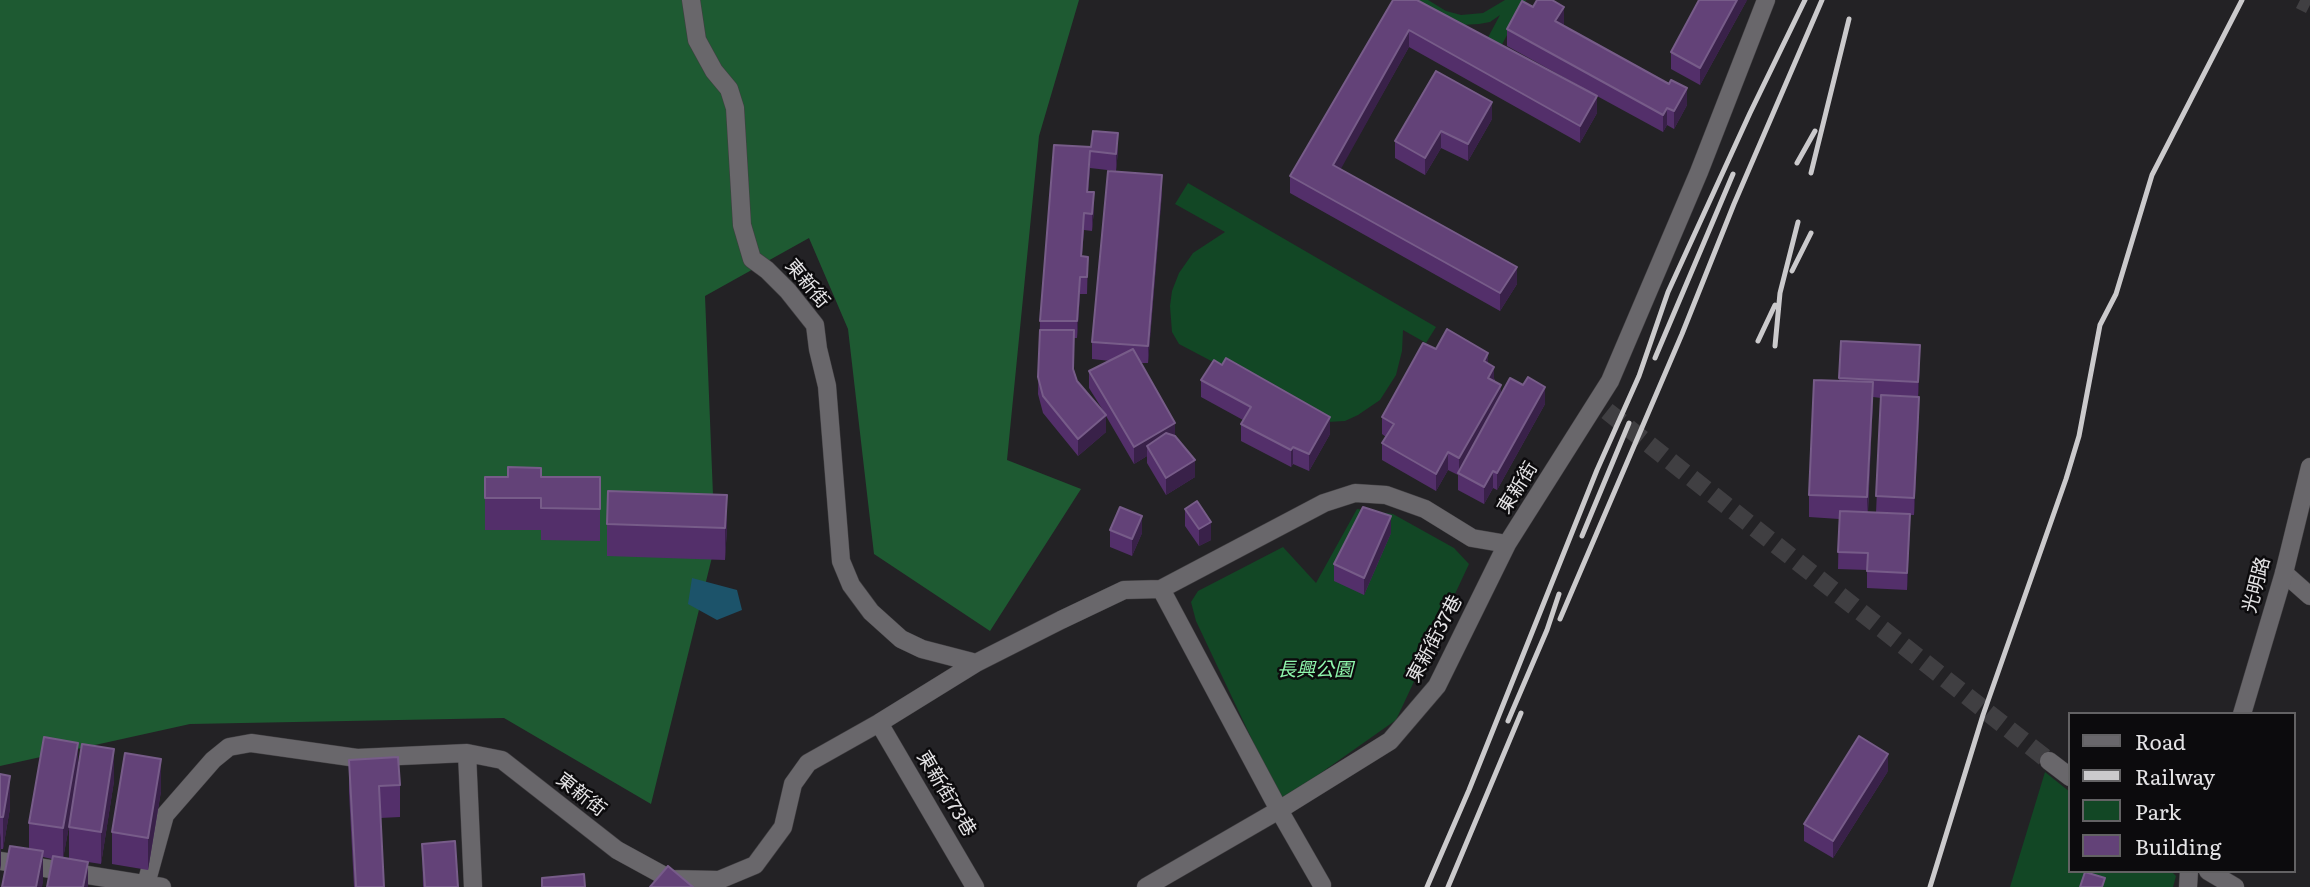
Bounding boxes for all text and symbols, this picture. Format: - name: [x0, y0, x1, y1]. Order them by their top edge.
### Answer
- street label: 東新街: [780, 255, 834, 313]
- street label: 東新街: [1493, 458, 1543, 518]
- street label: 光明路: [2239, 555, 2275, 615]
- street label: 東新街37巷: [1403, 592, 1467, 686]
- park label: 長興公園: [1277, 659, 1353, 681]
- legend: [2068, 712, 2296, 873]
- text: Road: [2135, 725, 2186, 756]
- street label: 東新街73巷: [912, 747, 980, 841]
- text: Railway: [2135, 760, 2215, 791]
- street label: 東新街: [552, 768, 610, 822]
- text: Park: [2135, 795, 2181, 826]
- text: Building: [2135, 830, 2221, 861]

